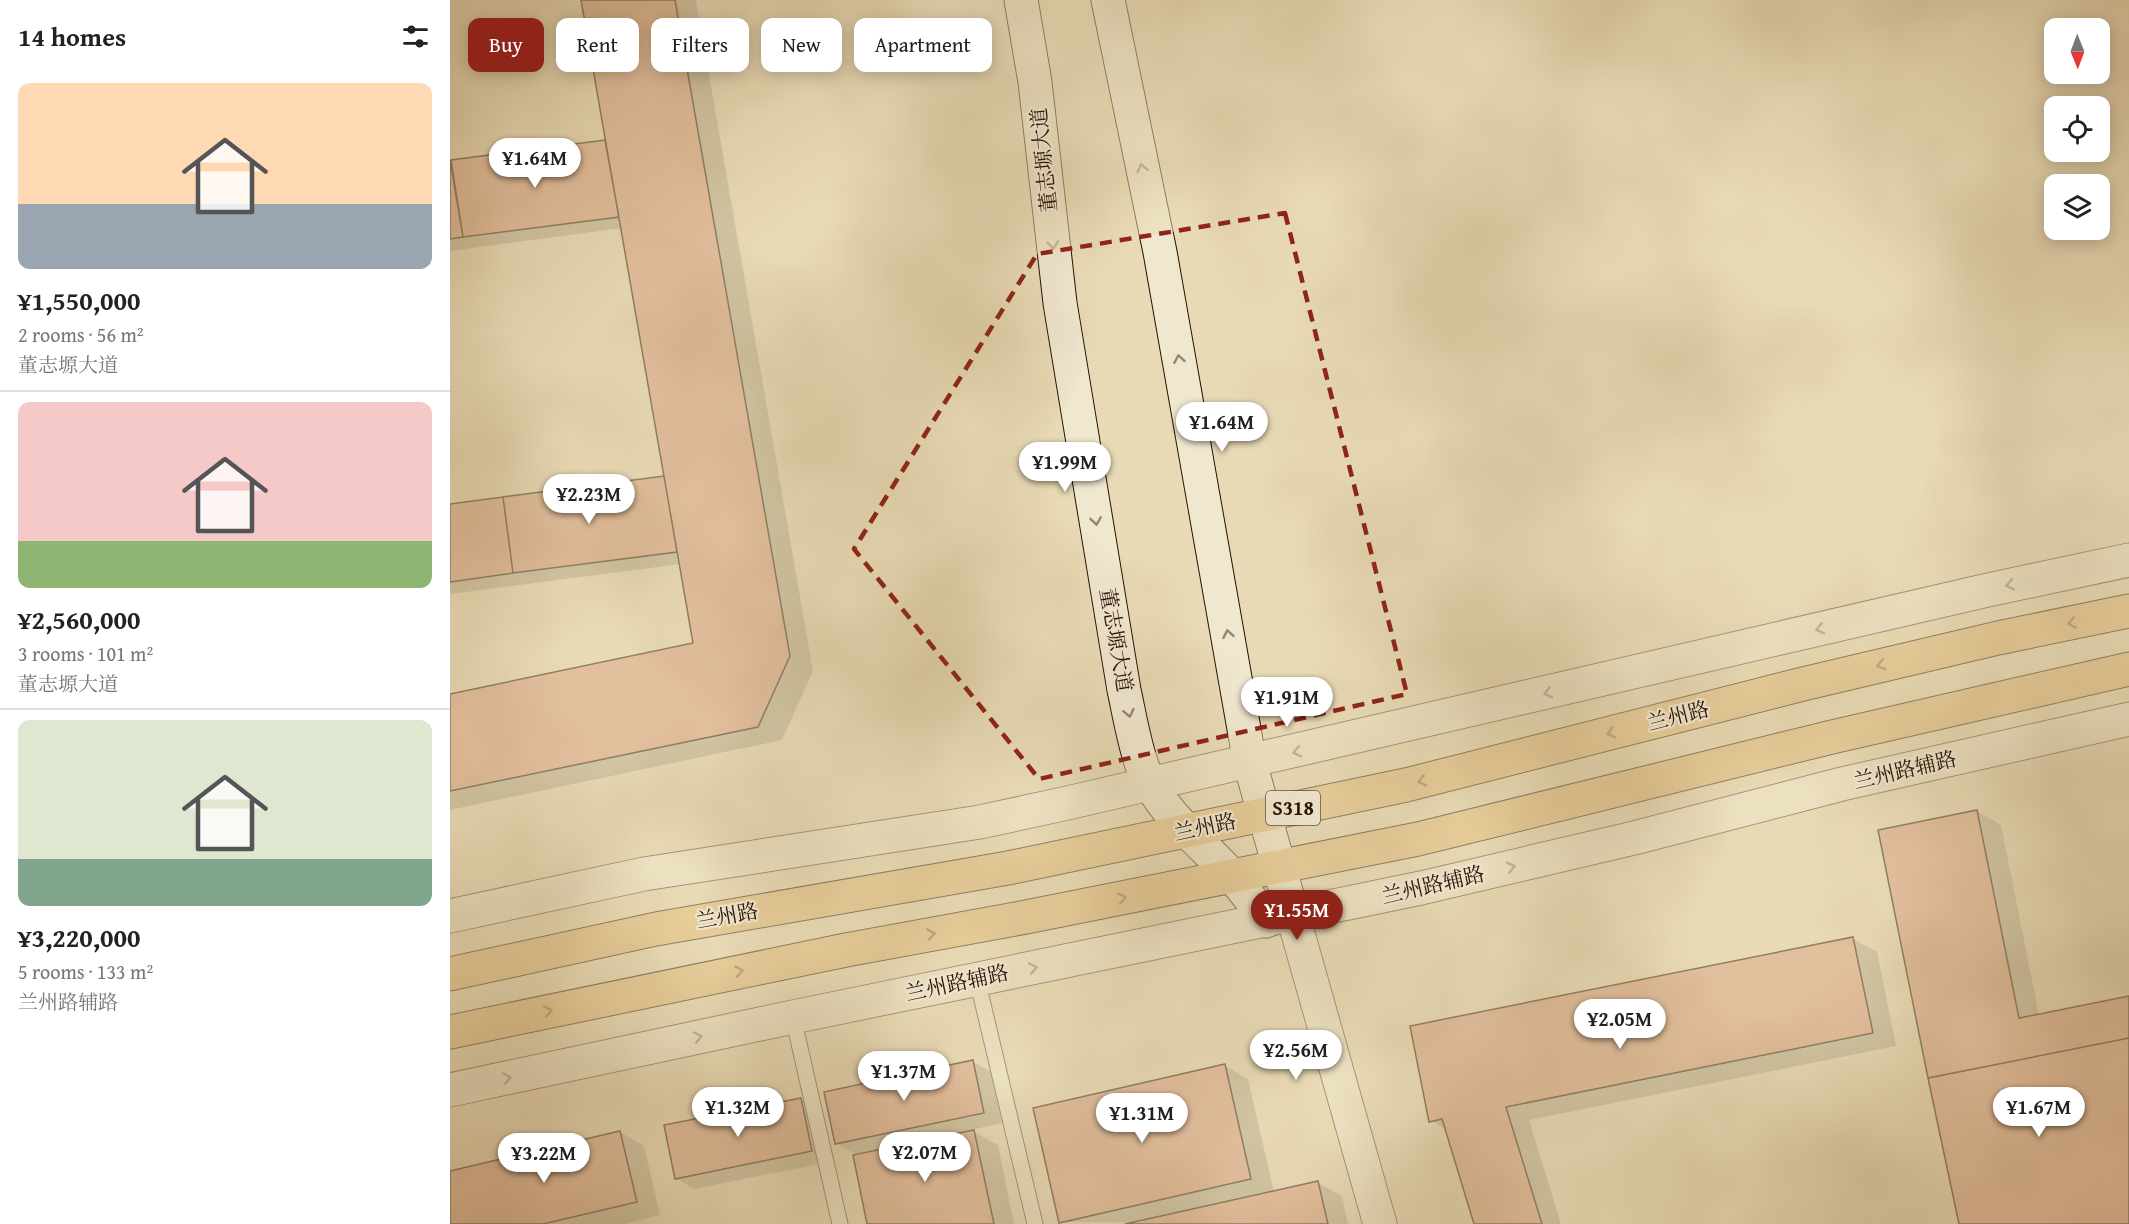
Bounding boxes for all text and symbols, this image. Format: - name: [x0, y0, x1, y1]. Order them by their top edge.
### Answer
- text: 14 homes: [18, 17, 126, 56]
- chip: Buy: [468, 18, 544, 72]
- chip: Rent: [556, 18, 639, 72]
- chip: Filters: [651, 18, 749, 72]
- chip: New: [761, 18, 842, 72]
- chip: Apartment: [854, 18, 992, 72]
- north arrow: [2044, 18, 2110, 84]
- map controls: [2044, 18, 2110, 240]
- icon: filters: [399, 20, 432, 53]
- button: locate: [2044, 96, 2110, 162]
- street label: 董志塬大道: [1023, 106, 1064, 214]
- icon: home: [171, 122, 279, 230]
- pin: ¥1.64M: [486, 138, 584, 189]
- text: ¥1.64M: [503, 143, 567, 172]
- one-way arrow: [1136, 163, 1149, 173]
- button: layers: [2044, 174, 2110, 240]
- one-way arrow: [1046, 241, 1059, 250]
- text: ¥1,550,000: [18, 281, 140, 320]
- text: 2 rooms · 56 m²: [18, 320, 144, 349]
- text: 董志塬大道: [18, 350, 118, 379]
- one-way arrow: [1173, 355, 1186, 365]
- pin: ¥1.64M: [1173, 402, 1271, 453]
- text: ¥1.64M: [1190, 407, 1254, 436]
- icon: home: [171, 441, 279, 549]
- pin: ¥1.99M: [1016, 442, 1114, 493]
- text: ¥1.99M: [1033, 447, 1097, 476]
- pin: ¥2.23M: [540, 474, 638, 525]
- text: ¥2.23M: [557, 479, 621, 508]
- one-way arrow: [1089, 516, 1102, 526]
- one-way arrow: [2005, 578, 2015, 591]
- street label: 董志塬大道: [1092, 586, 1141, 694]
- text: ¥2,560,000: [18, 600, 140, 639]
- one-way arrow: [2067, 616, 2077, 629]
- one-way arrow: [1815, 622, 1825, 635]
- one-way arrow: [1222, 629, 1235, 639]
- text: 3 rooms · 101 m²: [18, 639, 153, 668]
- one-way arrow: [1877, 658, 1887, 671]
- text: 董志塬大道: [18, 669, 118, 698]
- pin: ¥1.91M: [1238, 677, 1336, 728]
- text: ¥1.91M: [1255, 682, 1319, 711]
- one-way arrow: [1544, 685, 1554, 698]
- street label: 兰州路: [1644, 693, 1712, 738]
- one-way arrow: [1122, 708, 1135, 718]
- one-way arrow: [1606, 725, 1616, 738]
- street label: 兰州路辅路: [1850, 743, 1960, 796]
- one-way arrow: [1293, 744, 1303, 757]
- icon: home: [171, 759, 279, 867]
- one-way arrow: [1417, 773, 1427, 786]
- road number: S318: [1266, 791, 1320, 825]
- street label: 兰州路: [1171, 805, 1239, 848]
- street label: 兰州路辅路: [1378, 858, 1488, 911]
- one-way arrow: [1506, 861, 1516, 874]
- pin: ¥1.55M: [1248, 890, 1346, 941]
- one-way arrow: [1117, 892, 1127, 905]
- street label: 兰州路: [693, 895, 761, 936]
- text: ¥1.55M: [1265, 895, 1329, 924]
- text: ¥3,220,000: [18, 918, 140, 957]
- one-way arrow: [925, 928, 935, 941]
- street label: 兰州路辅路: [902, 956, 1011, 1009]
- text: 5 rooms · 133 m²: [18, 957, 153, 986]
- one-way arrow: [1027, 962, 1037, 975]
- one-way arrow: [734, 965, 744, 978]
- text: 兰州路辅路: [18, 987, 118, 1016]
- pin: ¥2.05M: [1571, 999, 1669, 1050]
- text: ¥2.05M: [1588, 1004, 1652, 1033]
- one-way arrow: [543, 1005, 553, 1018]
- pin: ¥2.56M: [1247, 1030, 1345, 1081]
- one-way arrow: [693, 1031, 703, 1044]
- text: ¥2.56M: [1264, 1035, 1328, 1064]
- pin: ¥1.37M: [855, 1051, 953, 1102]
- text: ¥1.37M: [872, 1056, 936, 1085]
- one-way arrow: [502, 1072, 512, 1085]
- pin: ¥1.32M: [689, 1087, 787, 1138]
- pin: ¥1.67M: [1990, 1087, 2088, 1138]
- text: ¥1.32M: [706, 1092, 770, 1121]
- text: ¥1.67M: [2007, 1092, 2071, 1121]
- pin: ¥1.31M: [1093, 1093, 1191, 1144]
- text: ¥1.31M: [1110, 1098, 1174, 1127]
- pin: ¥2.07M: [876, 1132, 974, 1183]
- pin: ¥3.22M: [495, 1133, 593, 1184]
- text: ¥2.07M: [893, 1137, 957, 1166]
- text: ¥3.22M: [512, 1138, 576, 1167]

